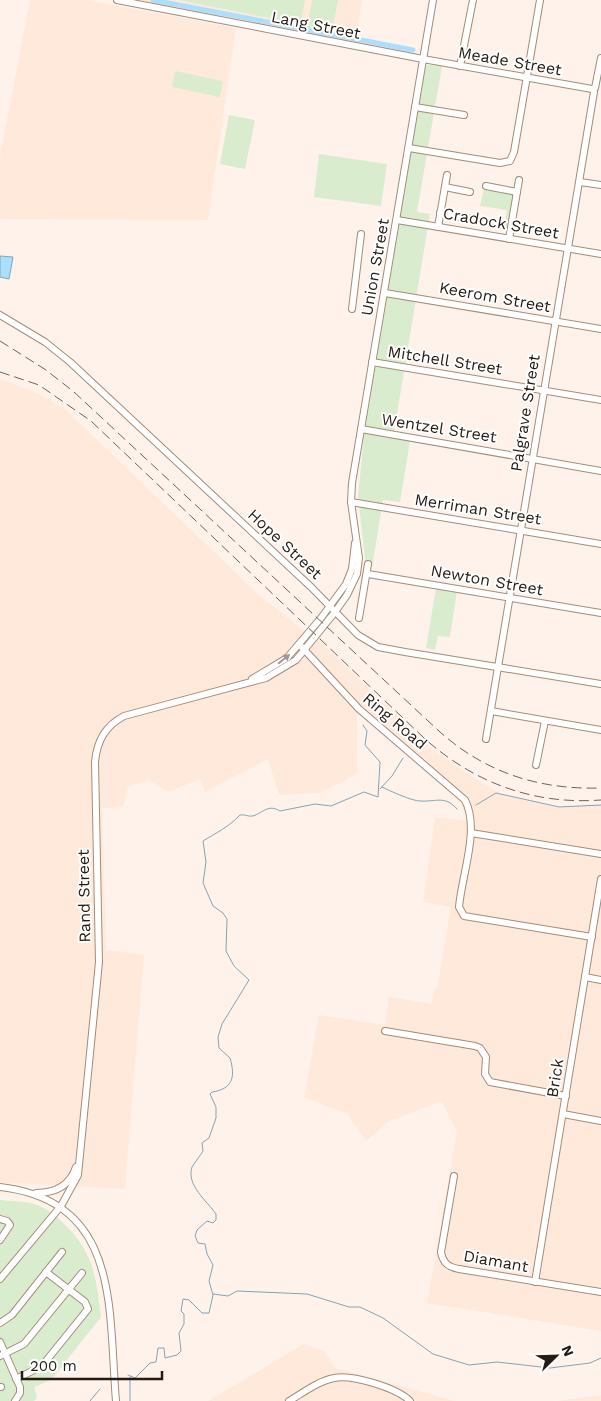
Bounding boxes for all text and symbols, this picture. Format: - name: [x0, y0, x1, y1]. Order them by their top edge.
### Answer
- street label: Lang Street: [270, 7, 363, 43]
- street label: Meade Street: [457, 43, 563, 79]
- street label: Cradock Street: [442, 203, 561, 243]
- street label: Union Street: [357, 217, 393, 317]
- street label: Keerom Street: [438, 278, 553, 316]
- street label: Mitchell Street: [386, 342, 504, 378]
- street label: Palgrave Street: [506, 353, 544, 473]
- street label: Wentzel Street: [380, 410, 498, 447]
- street label: Merriman Street: [413, 490, 543, 528]
- street label: Hope Street: [244, 505, 326, 583]
- street label: Newton Street: [429, 561, 545, 599]
- one-way arrow: [277, 653, 290, 664]
- street label: Ring Road: [359, 689, 431, 753]
- street label: Rand Street: [74, 849, 94, 943]
- street label: Brick: [543, 1057, 567, 1099]
- street label: Diamant: [462, 1246, 530, 1276]
- north arrow: [531, 1331, 581, 1381]
- text: N: [559, 1343, 577, 1359]
- scale bar: [22, 1348, 162, 1380]
- text: 200 m: [30, 1357, 77, 1375]

